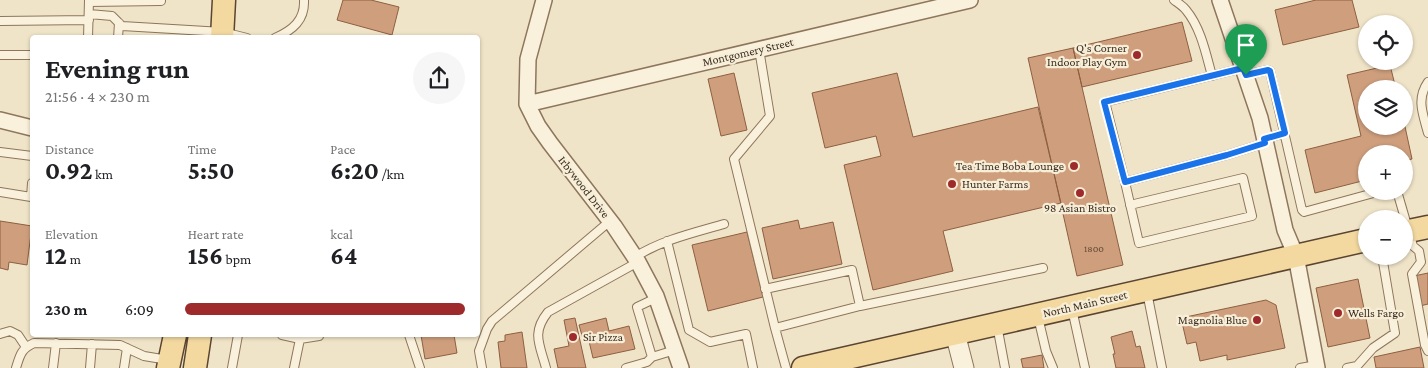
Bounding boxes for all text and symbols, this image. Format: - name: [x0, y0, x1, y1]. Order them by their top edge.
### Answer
- map controls: [1358, 15, 1413, 265]
- button: locate: [1358, 15, 1413, 70]
- pin: [1225, 24, 1267, 75]
- icon: arrive: [1232, 31, 1260, 59]
- street label: Montgomery Street: [701, 34, 796, 69]
- place label: Q's Corner Indoor Play Gym: [1047, 41, 1128, 69]
- marker: Q's Corner Indoor Play Gym: [1131, 49, 1143, 61]
- button: share: [413, 52, 465, 104]
- text: Evening run: [45, 53, 189, 84]
- button: layers: [1358, 80, 1413, 135]
- text: 21:56 · 4 × 230 m: [45, 88, 150, 105]
- text: Distance: [45, 141, 94, 157]
- text: Time: [188, 141, 216, 157]
- text: Pace: [330, 141, 356, 157]
- button: +: [1358, 145, 1413, 200]
- street label: Irbywood Drive: [555, 153, 613, 221]
- text: 0.92: [45, 157, 92, 184]
- text: 5:50: [188, 157, 234, 184]
- text: 6:20: [330, 157, 379, 184]
- place label: Tea Time Boba Lounge: [956, 159, 1064, 173]
- marker: Tea Time Boba Lounge: [1068, 160, 1080, 172]
- text: km: [92, 166, 113, 182]
- text: /km: [379, 166, 404, 182]
- place label: Hunter Farms: [962, 177, 1028, 191]
- marker: Hunter Farms: [946, 178, 958, 190]
- marker: 98 Asian Bistro: [1074, 187, 1086, 199]
- place label: 98 Asian Bistro: [1044, 201, 1116, 215]
- button: −: [1358, 210, 1413, 265]
- text: Elevation: [45, 226, 98, 242]
- text: Heart rate: [188, 226, 244, 242]
- text: kcal: [330, 226, 353, 242]
- text: 12: [45, 242, 67, 269]
- text: 156: [188, 242, 223, 269]
- text: 64: [330, 242, 357, 269]
- house number: 1800: [1084, 243, 1104, 254]
- text: m: [67, 251, 81, 267]
- text: bpm: [223, 251, 251, 267]
- street label: North Main Street: [1041, 287, 1130, 321]
- text: 230 m: [45, 301, 87, 318]
- text: 6:09: [125, 301, 154, 318]
- place label: Wells Fargo: [1348, 306, 1404, 320]
- marker: Wells Fargo: [1332, 307, 1344, 319]
- place label: Magnolia Blue: [1178, 313, 1247, 327]
- marker: Magnolia Blue: [1251, 314, 1263, 326]
- place label: Sir Pizza: [583, 330, 624, 344]
- marker: Sir Pizza: [567, 331, 579, 343]

